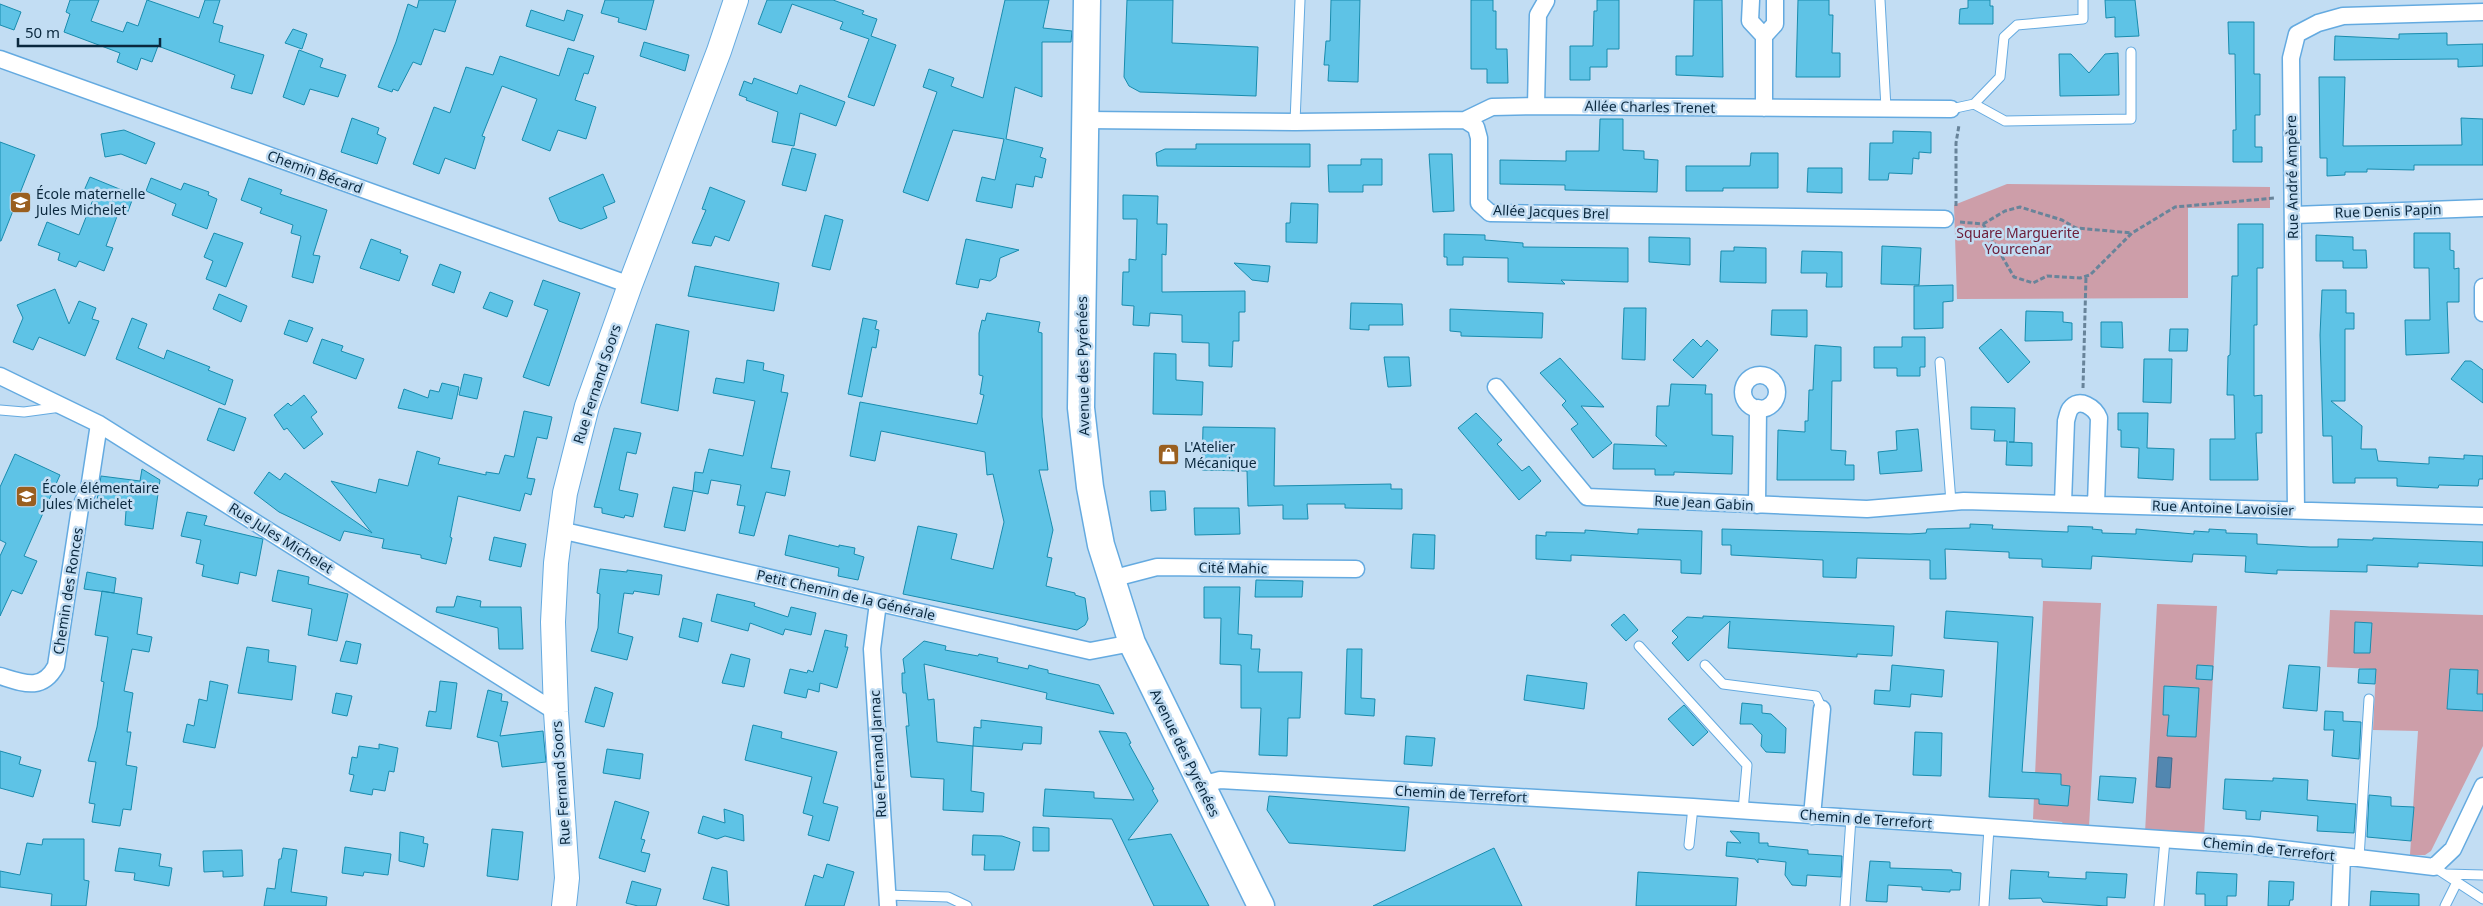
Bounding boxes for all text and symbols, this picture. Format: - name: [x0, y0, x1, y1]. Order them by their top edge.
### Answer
- scale bar: [18, 15, 160, 47]
- text: 50 m: [25, 22, 60, 42]
- street label: Allée Charles Trenet: [1585, 96, 1716, 117]
- street label: Rue André Ampère: [2281, 115, 2302, 239]
- street label: Chemin Bécard: [265, 145, 365, 198]
- place label: École maternelle Jules Michelet: [34, 184, 146, 219]
- school or university icon: École maternelle Jules Michelet: [8, 190, 32, 214]
- street label: Rue Denis Papin: [2334, 199, 2442, 222]
- street label: Allée Jacques Brel: [1493, 200, 1609, 223]
- park label: Square Marguerite Yourcenar: [1956, 223, 2080, 258]
- street label: Avenue des Pyrénées: [1072, 296, 1093, 436]
- street label: Rue Fernand Soors: [568, 321, 625, 446]
- place label: L'Atelier Mécanique: [1184, 437, 1257, 472]
- shop icon: L'Atelier Mécanique: [1156, 443, 1180, 467]
- place label: École élémentaire Jules Michelet: [40, 478, 159, 513]
- school or university icon: École élémentaire Jules Michelet: [14, 484, 38, 508]
- street label: Rue Jean Gabin: [1654, 490, 1754, 515]
- street label: Rue Antoine Lavoisier: [2152, 496, 2295, 519]
- street label: Rue Jules Michelet: [226, 498, 337, 577]
- street label: Chemin des Ronces: [48, 526, 87, 656]
- street label: Cité Mahic: [1199, 557, 1268, 578]
- street label: Petit Chemin de la Générale: [755, 565, 937, 624]
- street label: Avenue des Pyrénées: [1146, 686, 1225, 820]
- street label: Rue Fernand Jarnac: [865, 689, 890, 818]
- street label: Rue Fernand Soors: [547, 720, 574, 846]
- street label: Chemin de Terrefort: [1394, 781, 1528, 806]
- street label: Chemin de Terrefort: [1799, 804, 1933, 833]
- street label: Chemin de Terrefort: [2202, 832, 2336, 865]

